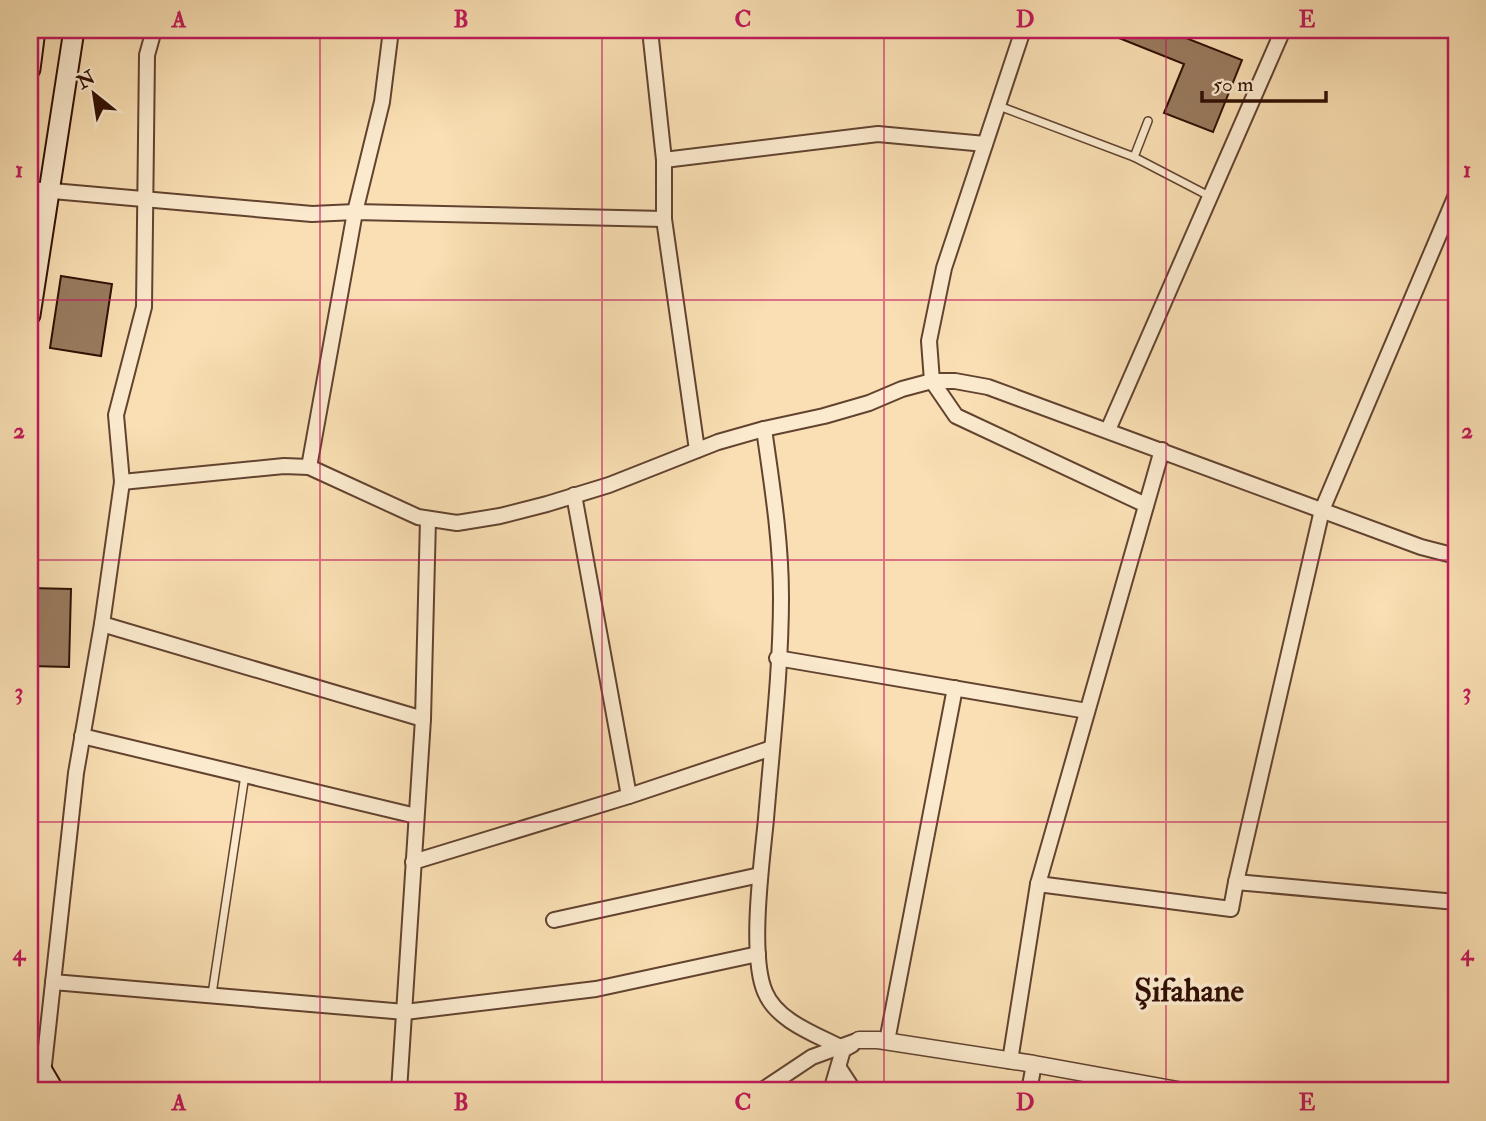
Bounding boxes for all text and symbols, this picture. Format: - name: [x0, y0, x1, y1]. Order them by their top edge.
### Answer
- text: A: [171, 5, 187, 34]
- text: B: [453, 5, 469, 34]
- text: C: [735, 5, 751, 34]
- text: D: [1016, 5, 1034, 34]
- text: E: [1299, 5, 1316, 34]
- north arrow: [60, 60, 130, 130]
- scale bar: [1202, 60, 1327, 104]
- text: N: [72, 65, 100, 95]
- text: 50 m: [1213, 71, 1254, 98]
- text: 1: [15, 155, 23, 184]
- text: 1: [1463, 155, 1471, 184]
- text: 2: [13, 416, 25, 445]
- text: 2: [1461, 416, 1473, 445]
- text: 3: [15, 677, 23, 706]
- text: 3: [1463, 677, 1471, 706]
- text: 4: [12, 938, 27, 967]
- text: 4: [1460, 938, 1475, 967]
- district label: Şifahane: [1134, 971, 1244, 1011]
- text: A: [171, 1088, 187, 1117]
- text: B: [453, 1088, 469, 1117]
- text: C: [735, 1088, 751, 1117]
- text: D: [1016, 1088, 1034, 1117]
- text: E: [1299, 1088, 1316, 1117]

